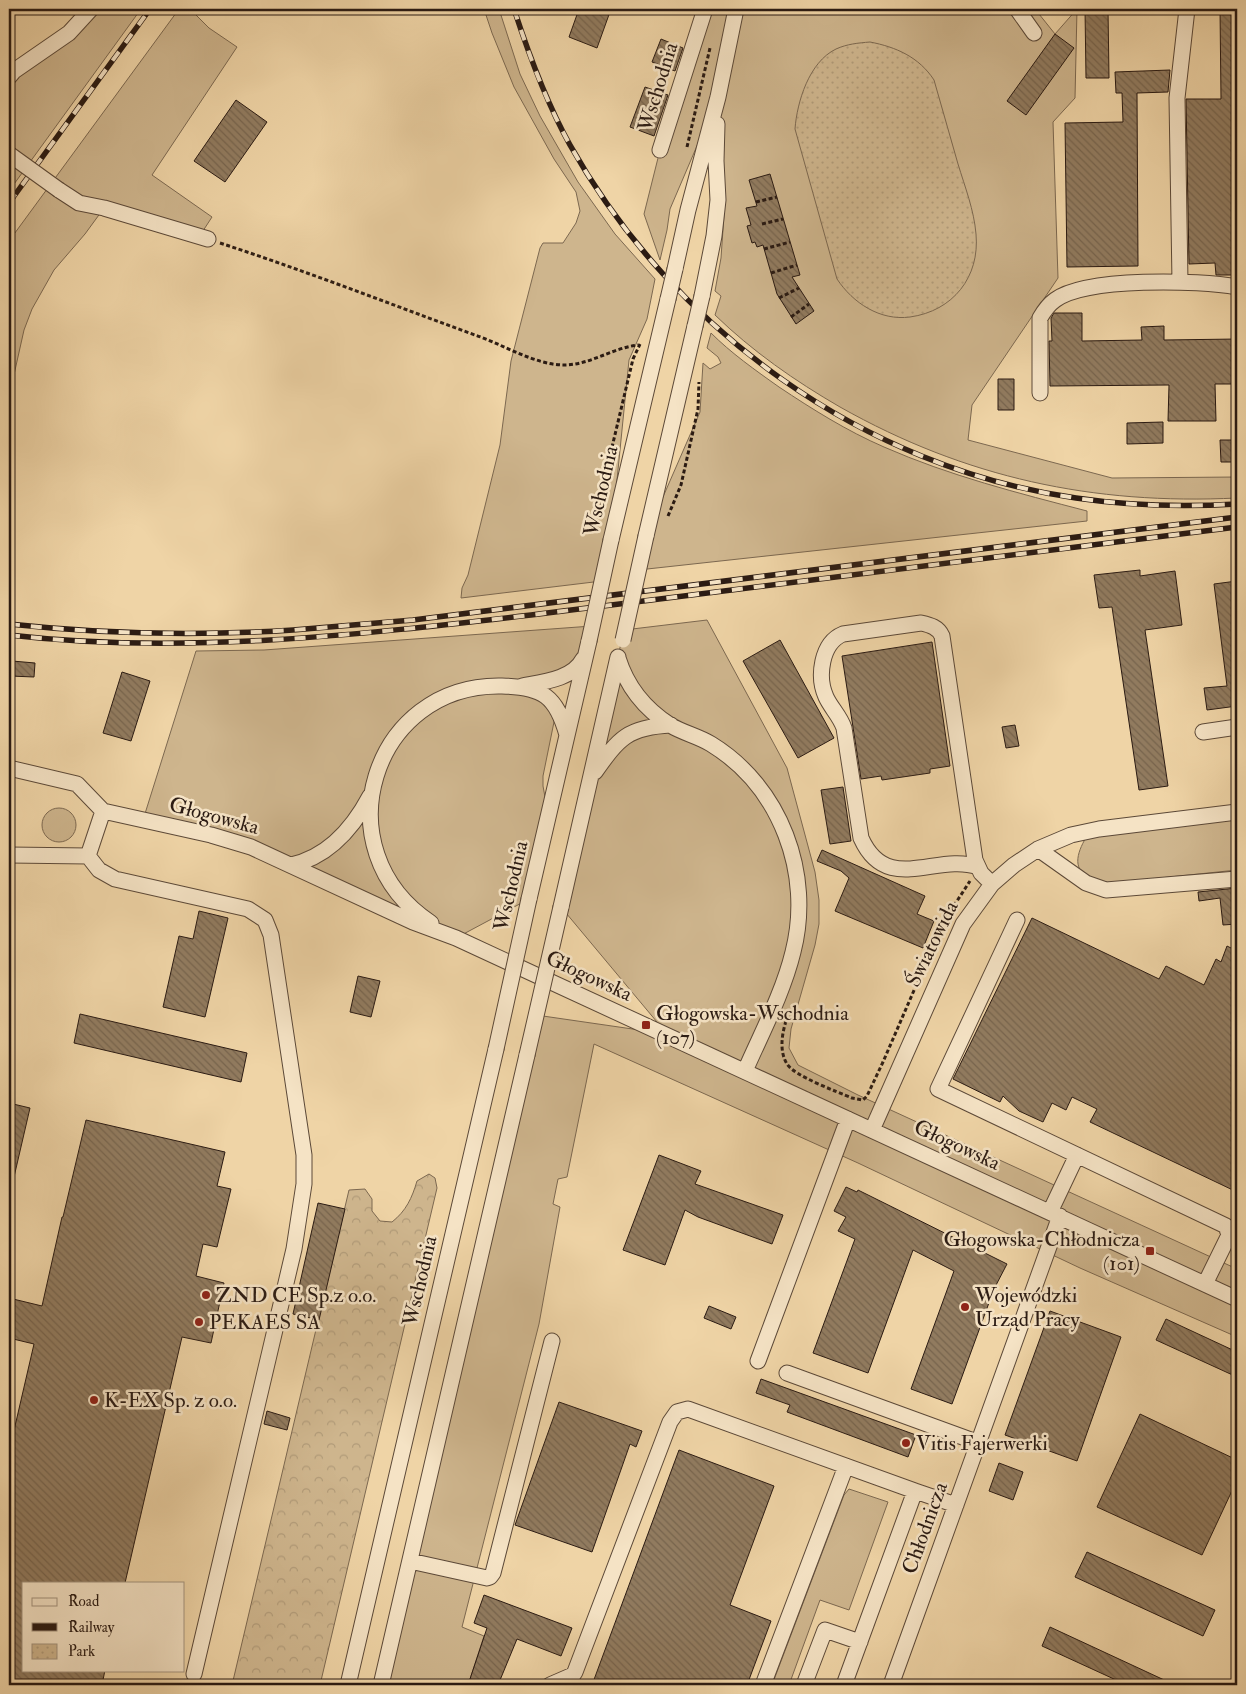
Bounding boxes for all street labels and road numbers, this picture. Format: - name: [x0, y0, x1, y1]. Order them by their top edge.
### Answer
- street label: Wschodnia: [631, 39, 684, 136]
- street label: Wschodnia: [577, 443, 625, 540]
- street label: Głogowska: [166, 791, 262, 841]
- street label: Wschodnia: [487, 838, 535, 935]
- street label: Światowida: [900, 896, 965, 992]
- street label: Głogowska: [542, 944, 637, 1008]
- street label: Głogowska: [910, 1113, 1005, 1177]
- street label: Wschodnia: [396, 1233, 444, 1330]
- street label: Chłodnicza: [896, 1478, 954, 1578]

